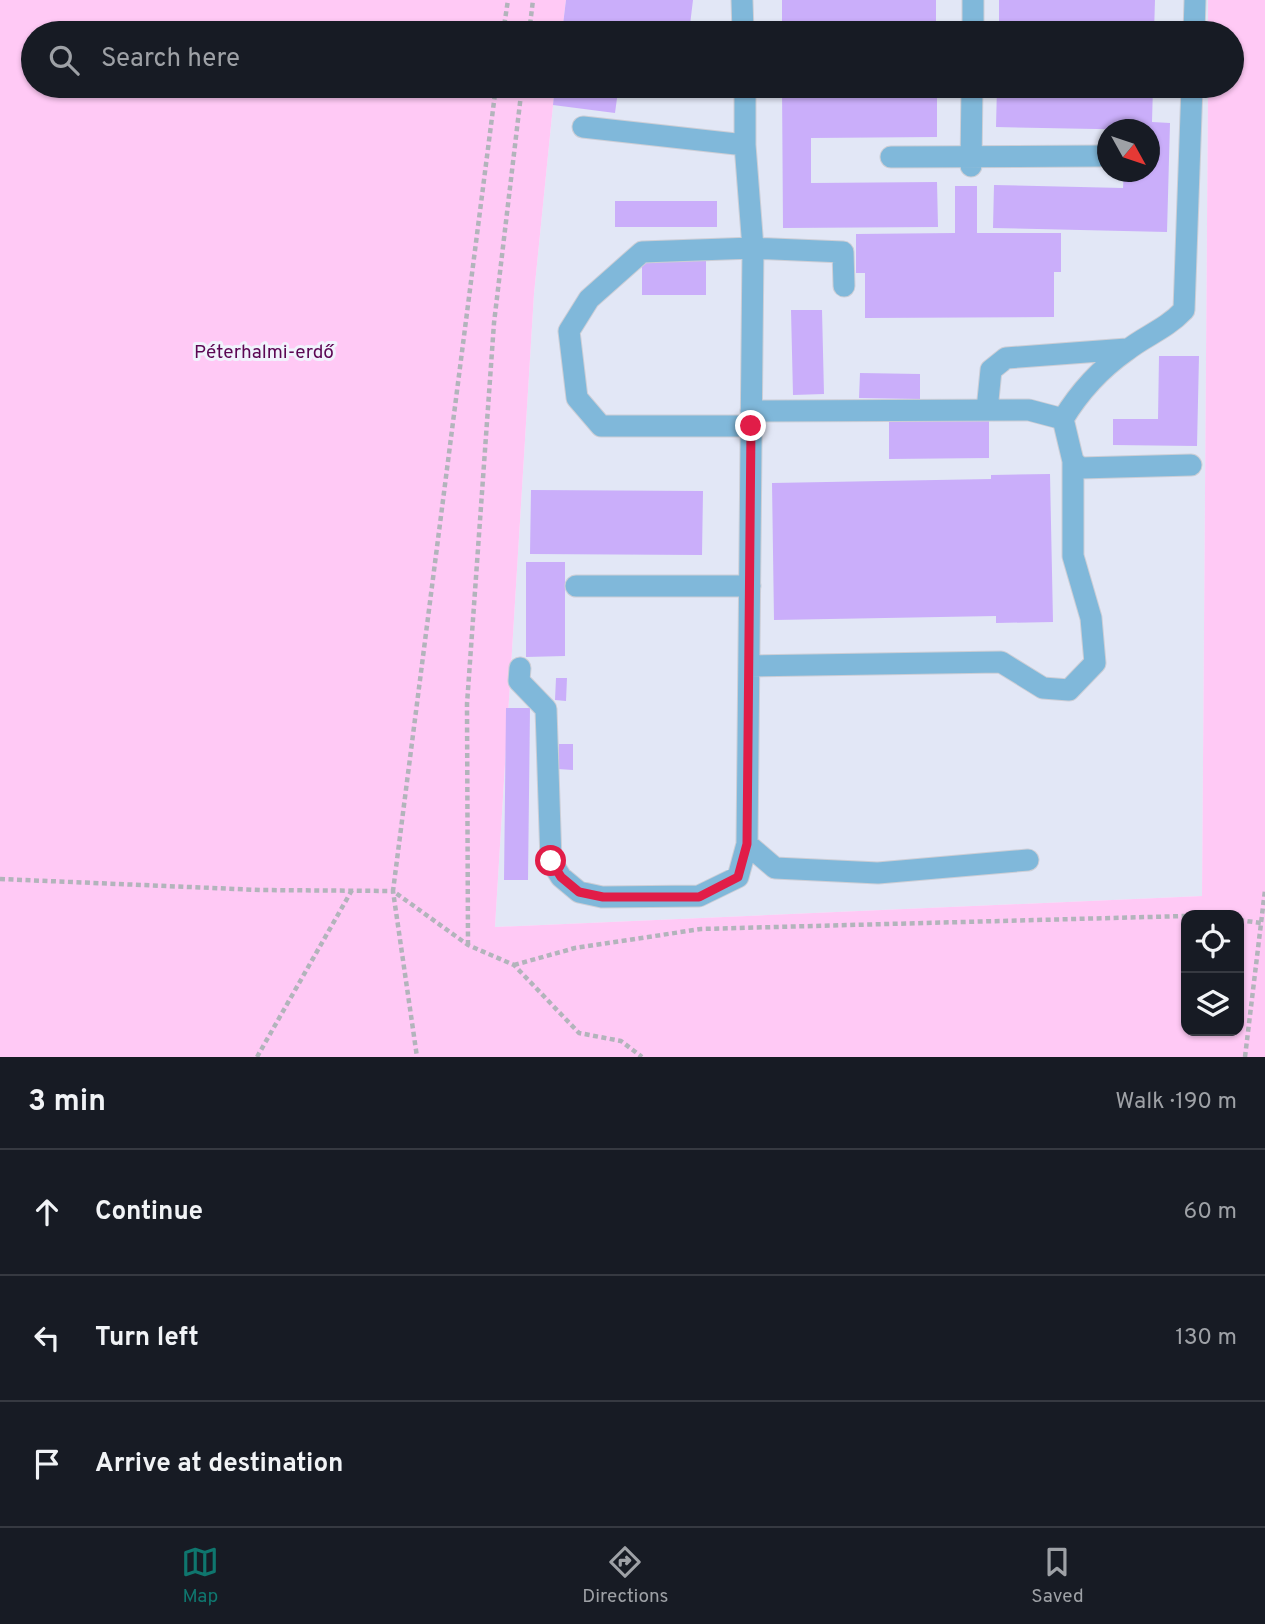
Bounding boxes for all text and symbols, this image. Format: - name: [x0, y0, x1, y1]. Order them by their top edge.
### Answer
- search box: [21, 21, 1244, 98]
- icon: search: [45, 41, 83, 79]
- text: Search here: [101, 43, 240, 76]
- north arrow: [1097, 119, 1160, 182]
- park label: Péterhalmi-erdő: [194, 341, 335, 365]
- route end: [735, 410, 766, 441]
- route start: [535, 845, 566, 876]
- map controls: [1181, 910, 1244, 1036]
- button: locate: [1181, 910, 1244, 973]
- button: layers: [1181, 973, 1244, 1036]
- text: 3 min: [28, 1084, 106, 1121]
- text: Walk · 190 m: [1115, 1088, 1237, 1117]
- icon: ahead: [28, 1193, 66, 1231]
- text: Continue: [95, 1196, 203, 1229]
- text: 60 m: [1184, 1198, 1237, 1227]
- icon: left: [28, 1319, 66, 1357]
- text: Turn left: [95, 1322, 199, 1355]
- text: 130 m: [1175, 1324, 1237, 1353]
- icon: arrive: [28, 1445, 66, 1483]
- text: Arrive at destination: [95, 1448, 343, 1481]
- tab: Map: [181, 1543, 219, 1609]
- tab: Directions: [582, 1543, 669, 1609]
- tab: Saved: [1031, 1543, 1084, 1609]

